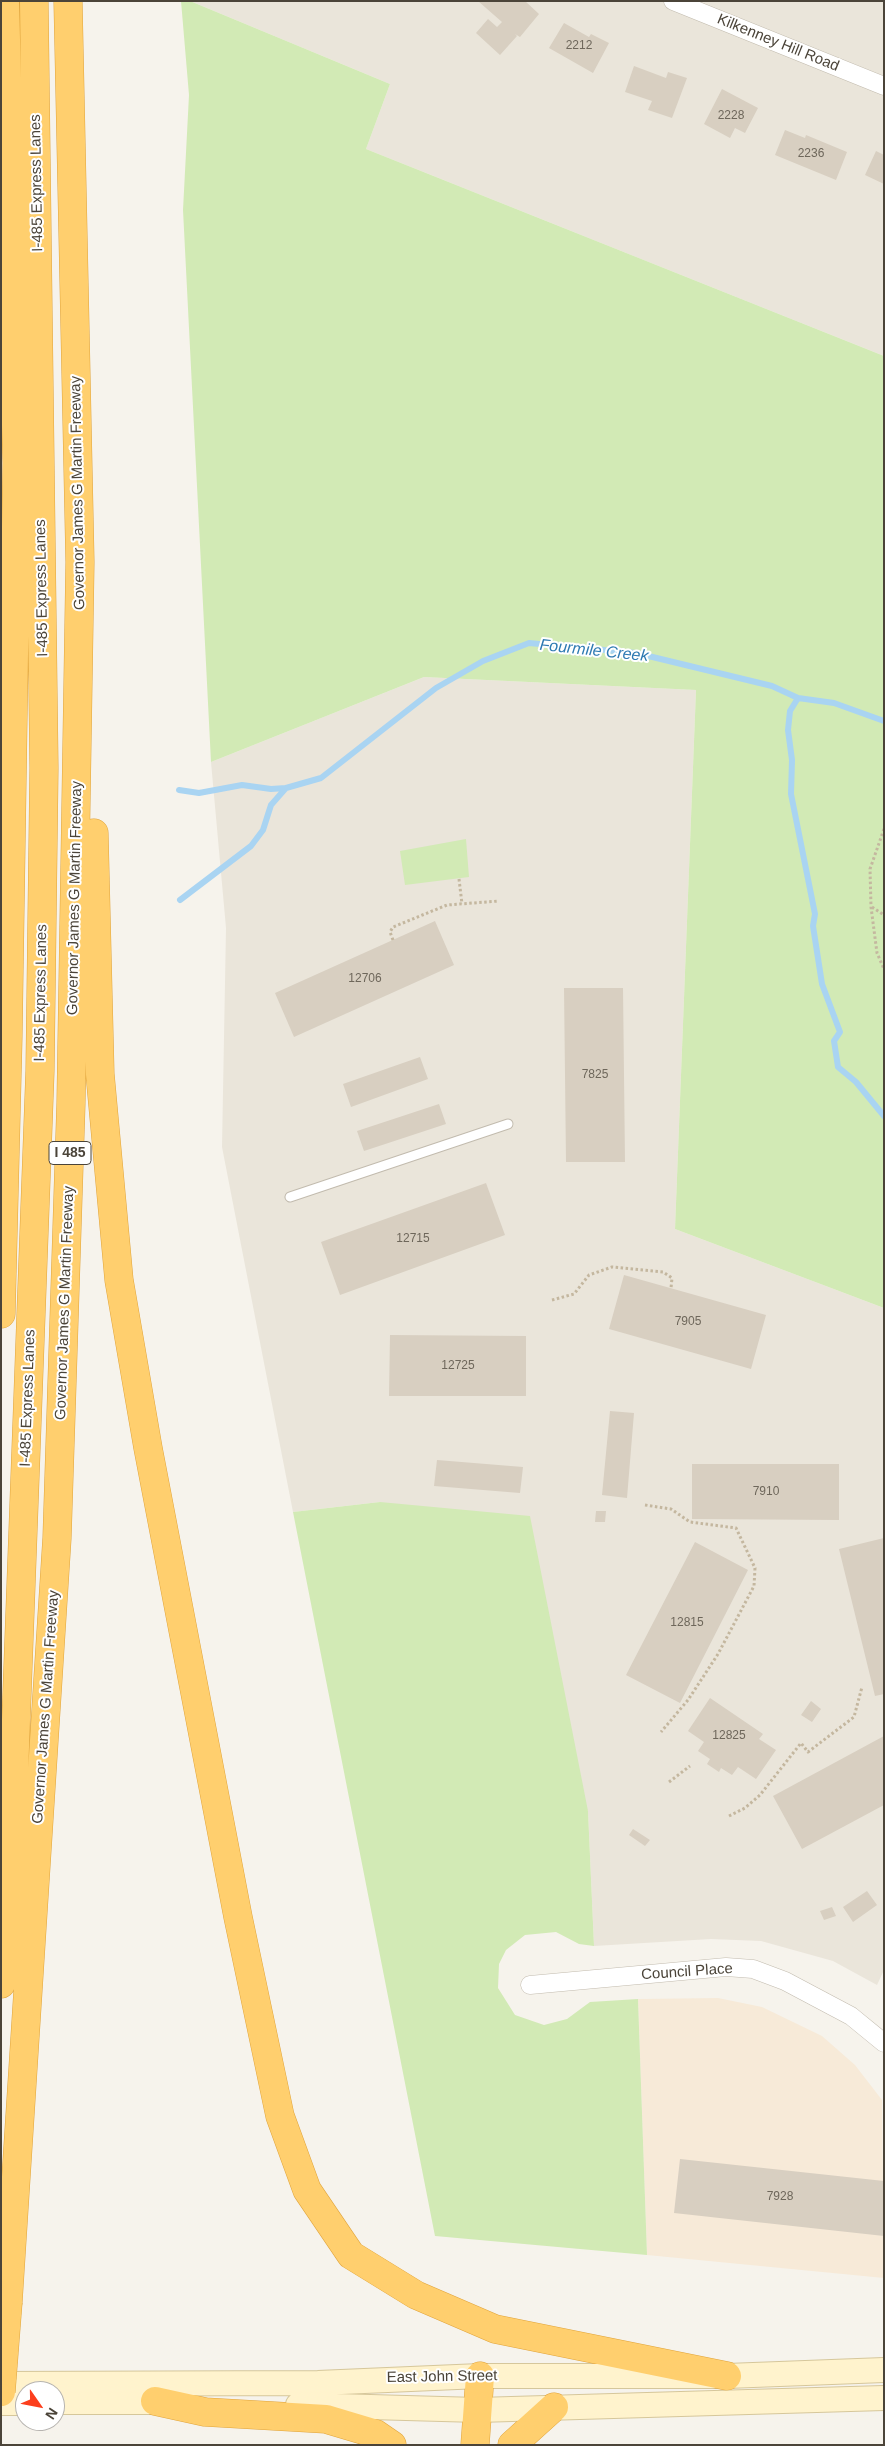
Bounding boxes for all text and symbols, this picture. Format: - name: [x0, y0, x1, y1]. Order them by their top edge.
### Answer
- street label: Kilkenney Hill Road: [714, 10, 842, 76]
- house number: 2212: [566, 39, 592, 53]
- house number: 2228: [718, 109, 744, 123]
- street label: I-485 Express Lanes: [27, 114, 47, 252]
- house number: 2236: [798, 147, 824, 161]
- street label: Governor James G Martin Freeway: [67, 376, 89, 610]
- street label: I-485 Express Lanes: [32, 519, 52, 657]
- water label: Fourmile Creek: [539, 636, 649, 666]
- street label: Governor James G Martin Freeway: [64, 781, 86, 1015]
- street label: I-485 Express Lanes: [31, 924, 51, 1062]
- house number: 12706: [348, 972, 382, 986]
- house number: 7825: [582, 1068, 608, 1082]
- road number: I 485: [49, 1142, 91, 1164]
- street label: Governor James G Martin Freeway: [52, 1186, 78, 1420]
- house number: 12715: [396, 1232, 430, 1246]
- house number: 7905: [675, 1315, 701, 1329]
- street label: I-485 Express Lanes: [17, 1329, 39, 1467]
- house number: 12725: [441, 1359, 475, 1373]
- house number: 7910: [753, 1485, 779, 1499]
- street label: Governor James G Martin Freeway: [29, 1590, 63, 1824]
- house number: 12815: [670, 1616, 704, 1630]
- house number: 12825: [712, 1729, 746, 1743]
- street label: Council Place: [641, 1960, 733, 1984]
- house number: 7928: [767, 2190, 793, 2204]
- street label: East John Street: [386, 2367, 498, 2387]
- north arrow: [15, 2381, 65, 2431]
- text: N: [42, 2405, 61, 2422]

